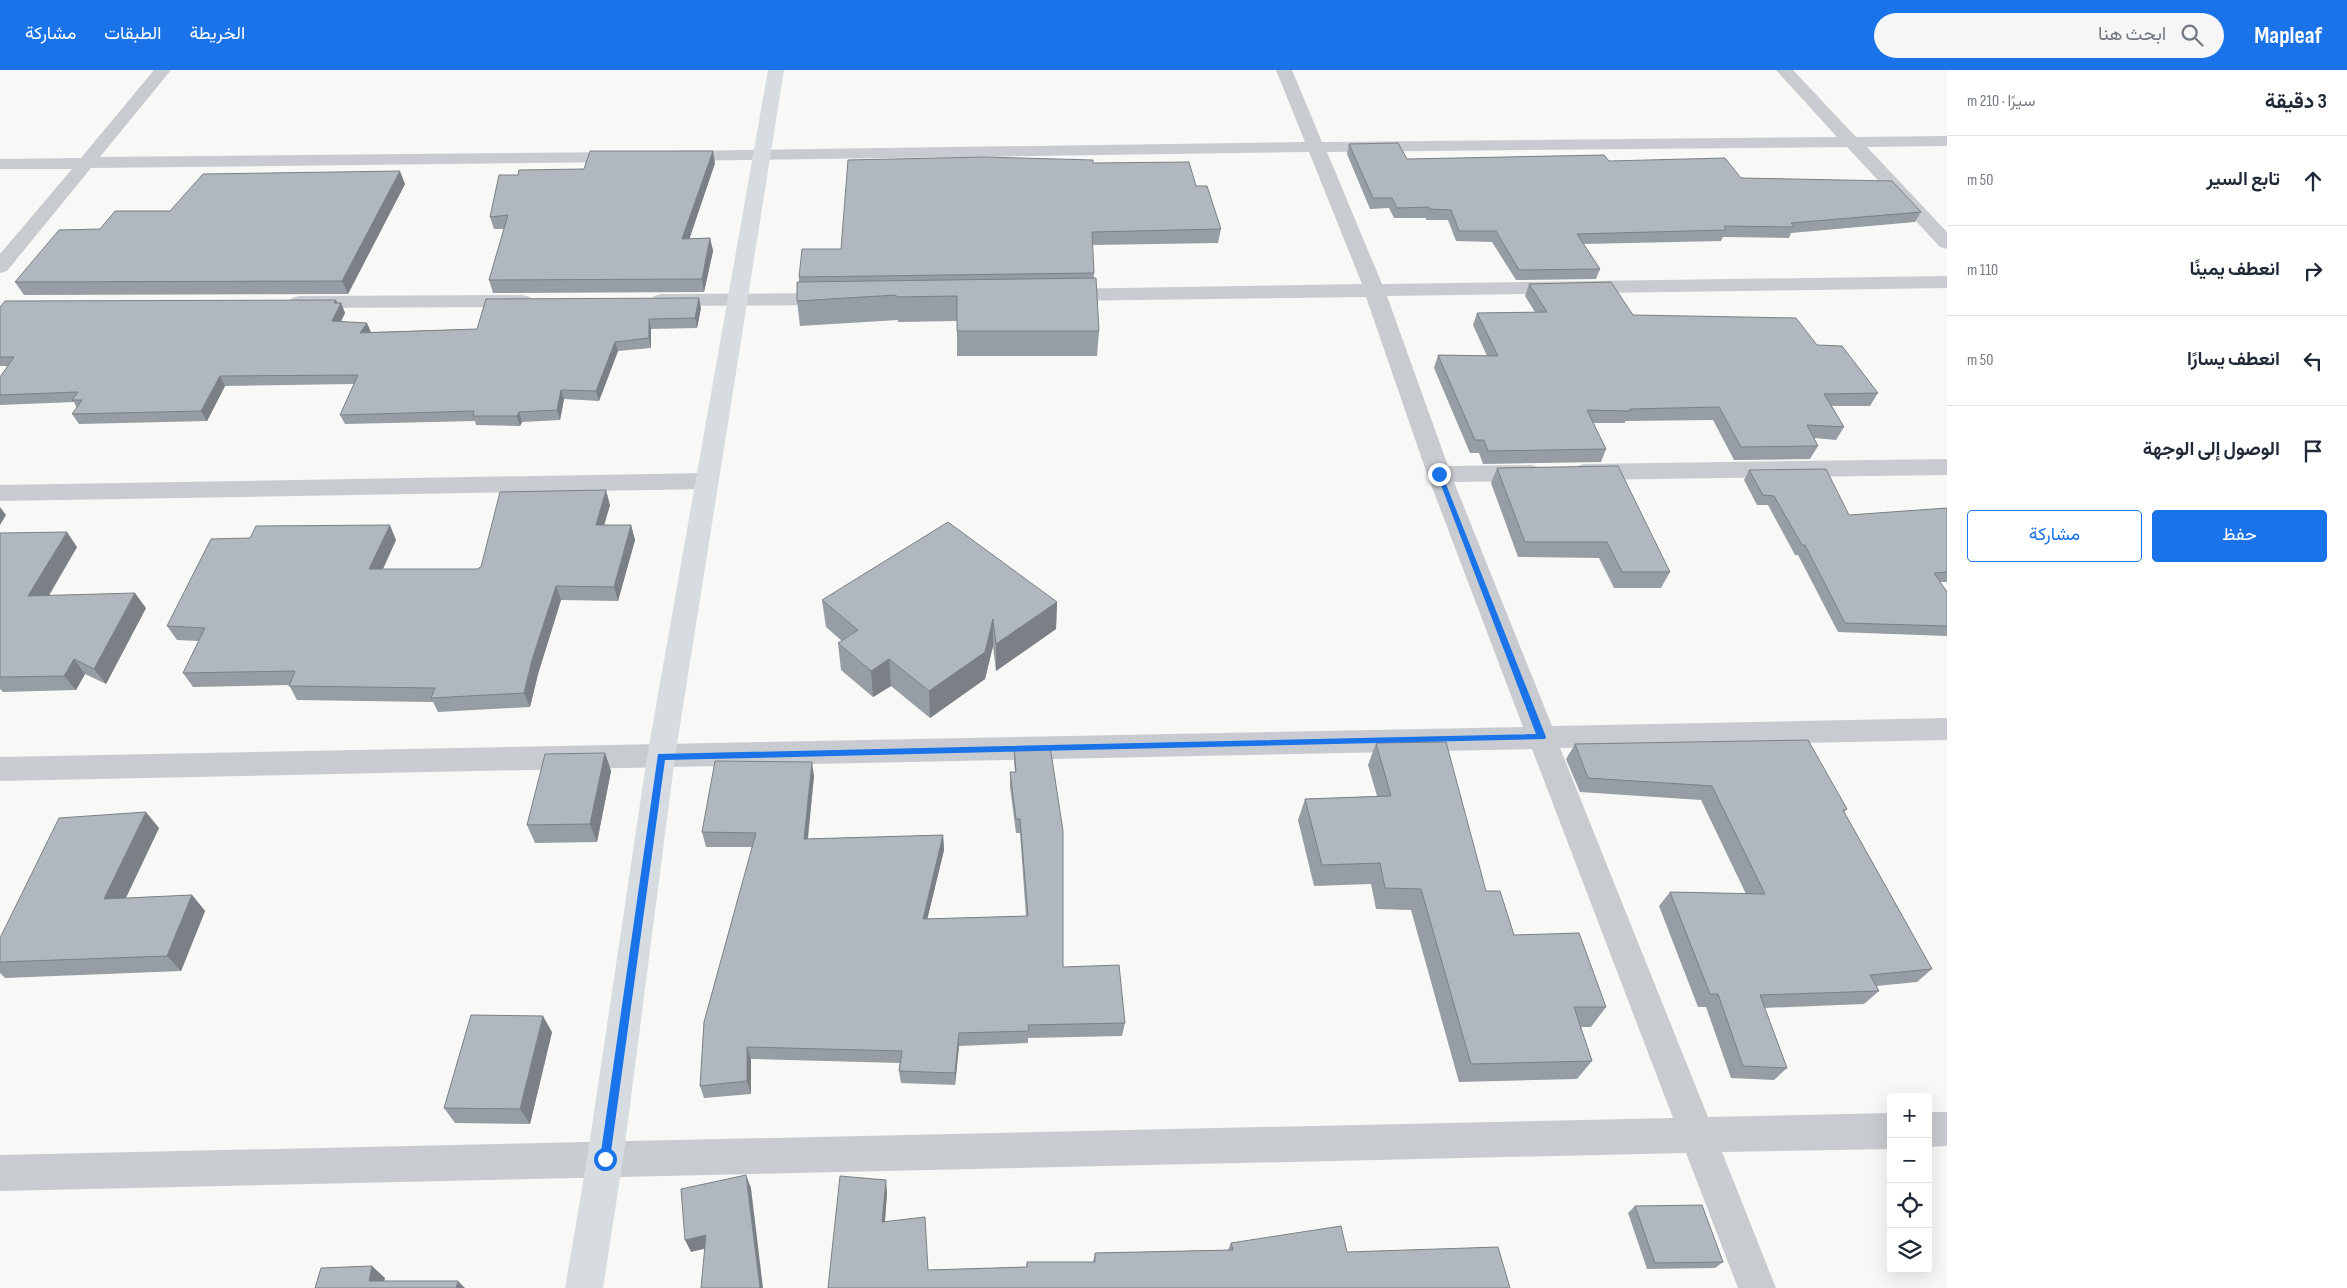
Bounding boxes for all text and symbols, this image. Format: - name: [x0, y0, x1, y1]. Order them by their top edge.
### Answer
- search box: [1874, 13, 2224, 58]
- icon: search: [2178, 21, 2206, 49]
- text: Mapleaf: [2254, 21, 2322, 50]
- text: مشاركة: [25, 23, 76, 44]
- text: الطبقات: [104, 23, 161, 44]
- text: الخريطة: [189, 23, 245, 44]
- text: ابحث هنا: [2098, 23, 2166, 46]
- text: 3 دقيقة: [2265, 89, 2327, 114]
- text: سيرًا · 210 m: [1967, 92, 2035, 111]
- icon: ahead: [2299, 167, 2327, 195]
- text: تابع السير: [2206, 168, 2280, 191]
- text: 50 m: [1967, 171, 1993, 190]
- icon: right: [2299, 257, 2327, 285]
- text: انعطف يمينًا: [2189, 258, 2280, 281]
- text: 110 m: [1967, 261, 1998, 280]
- icon: left: [2299, 347, 2327, 375]
- text: انعطف يسارًا: [2187, 348, 2280, 371]
- text: 50 m: [1967, 351, 1993, 370]
- icon: arrive: [2299, 437, 2327, 465]
- text: الوصول إلى الوجهة: [2143, 438, 2280, 461]
- route end: [1428, 463, 1451, 486]
- button: مشاركة: [1967, 510, 2142, 562]
- button: حفظ: [2152, 510, 2327, 562]
- map controls: [1887, 1093, 1932, 1273]
- button: +: [1887, 1093, 1932, 1138]
- button: −: [1887, 1138, 1932, 1183]
- route start: [594, 1148, 617, 1171]
- button: locate: [1887, 1183, 1932, 1228]
- button: layers: [1887, 1228, 1932, 1273]

